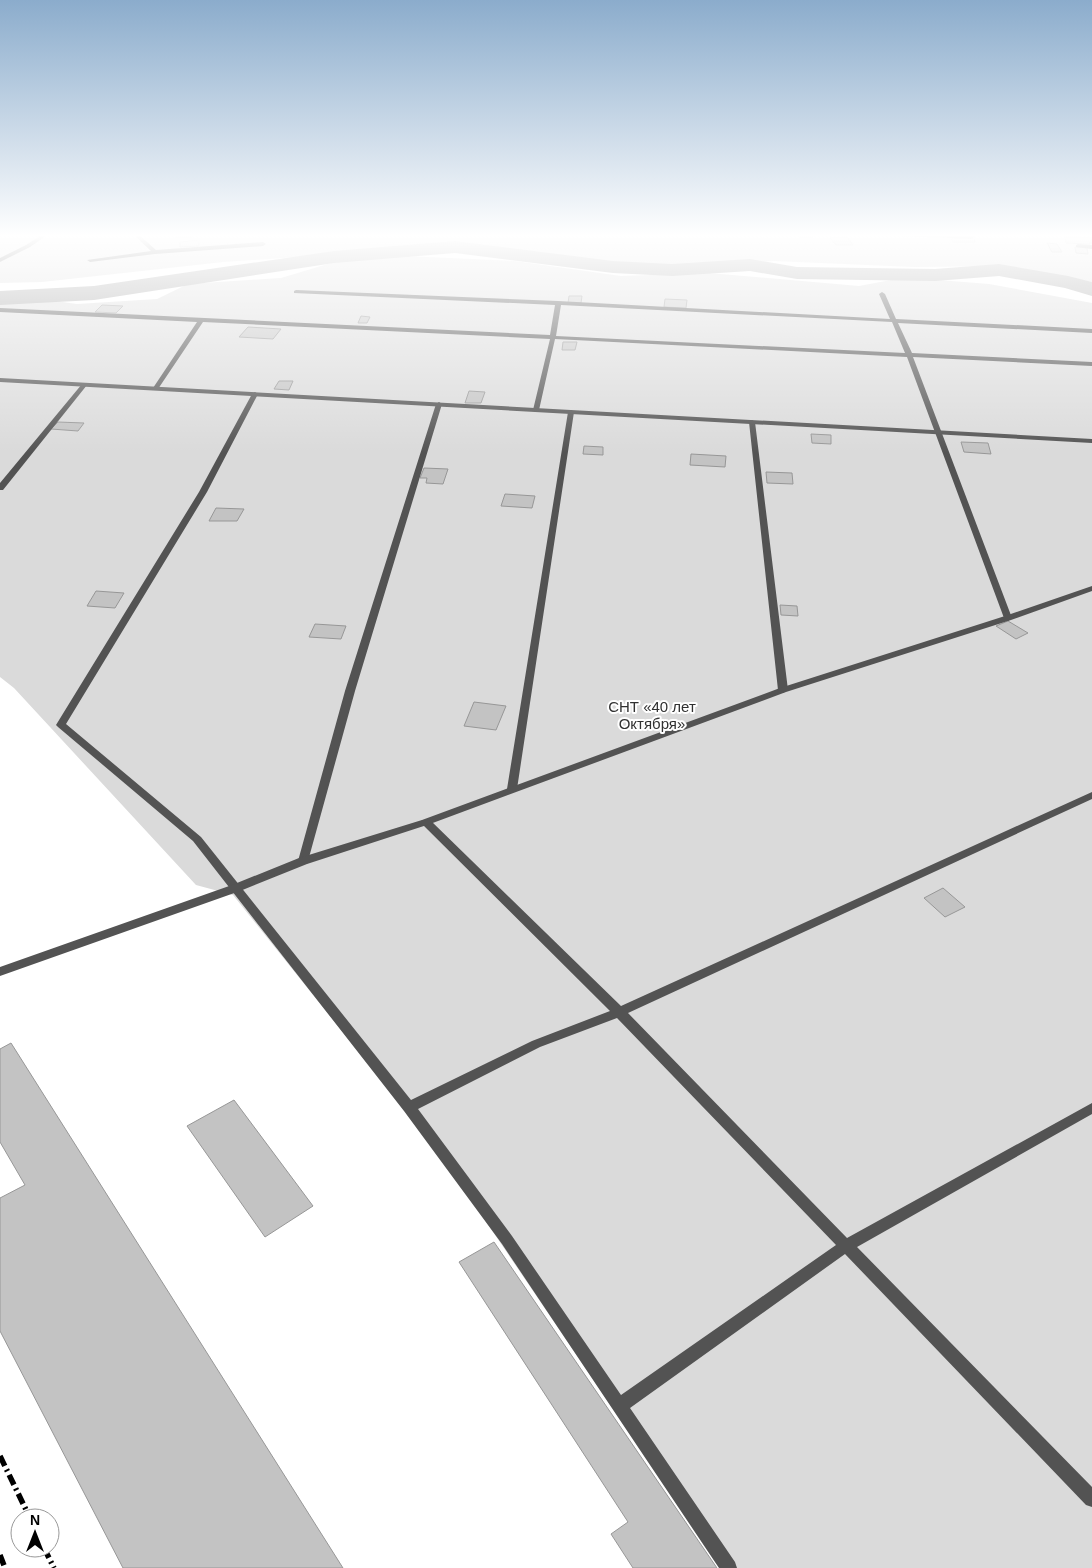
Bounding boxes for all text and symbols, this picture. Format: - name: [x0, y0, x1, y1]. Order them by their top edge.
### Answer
- park label: СНТ «40 лет Октября»: [608, 698, 696, 732]
- north arrow: [10, 1508, 60, 1558]
- text: N: [30, 1512, 40, 1528]

